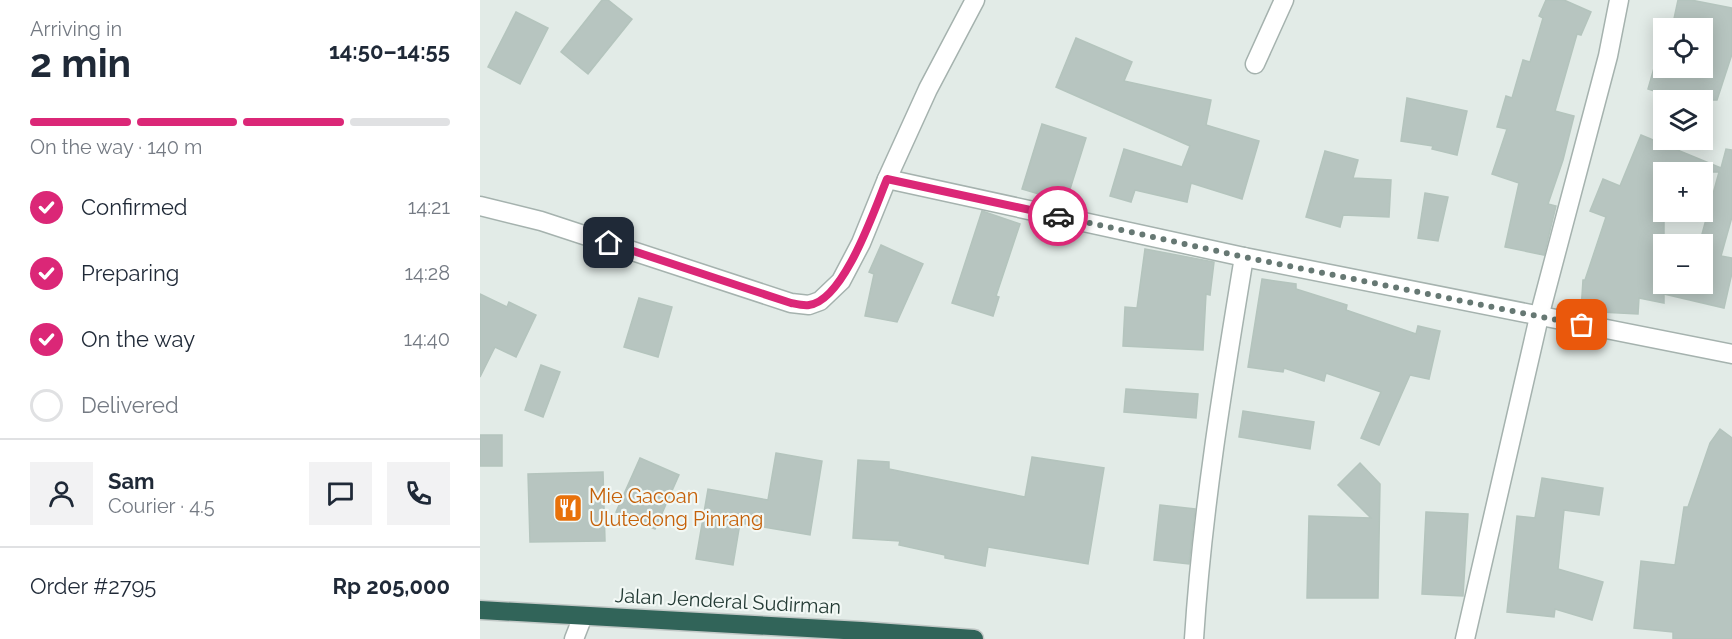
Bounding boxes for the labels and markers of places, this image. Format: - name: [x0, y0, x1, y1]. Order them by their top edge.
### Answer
- pin: [583, 217, 634, 268]
- pin: [1556, 299, 1607, 350]
- place label: Mie Gacoan Ulutedong Pinrang: [589, 484, 763, 531]
- restaurant icon: Mie Gacoan Ulutedong Pinrang: [552, 492, 584, 524]

